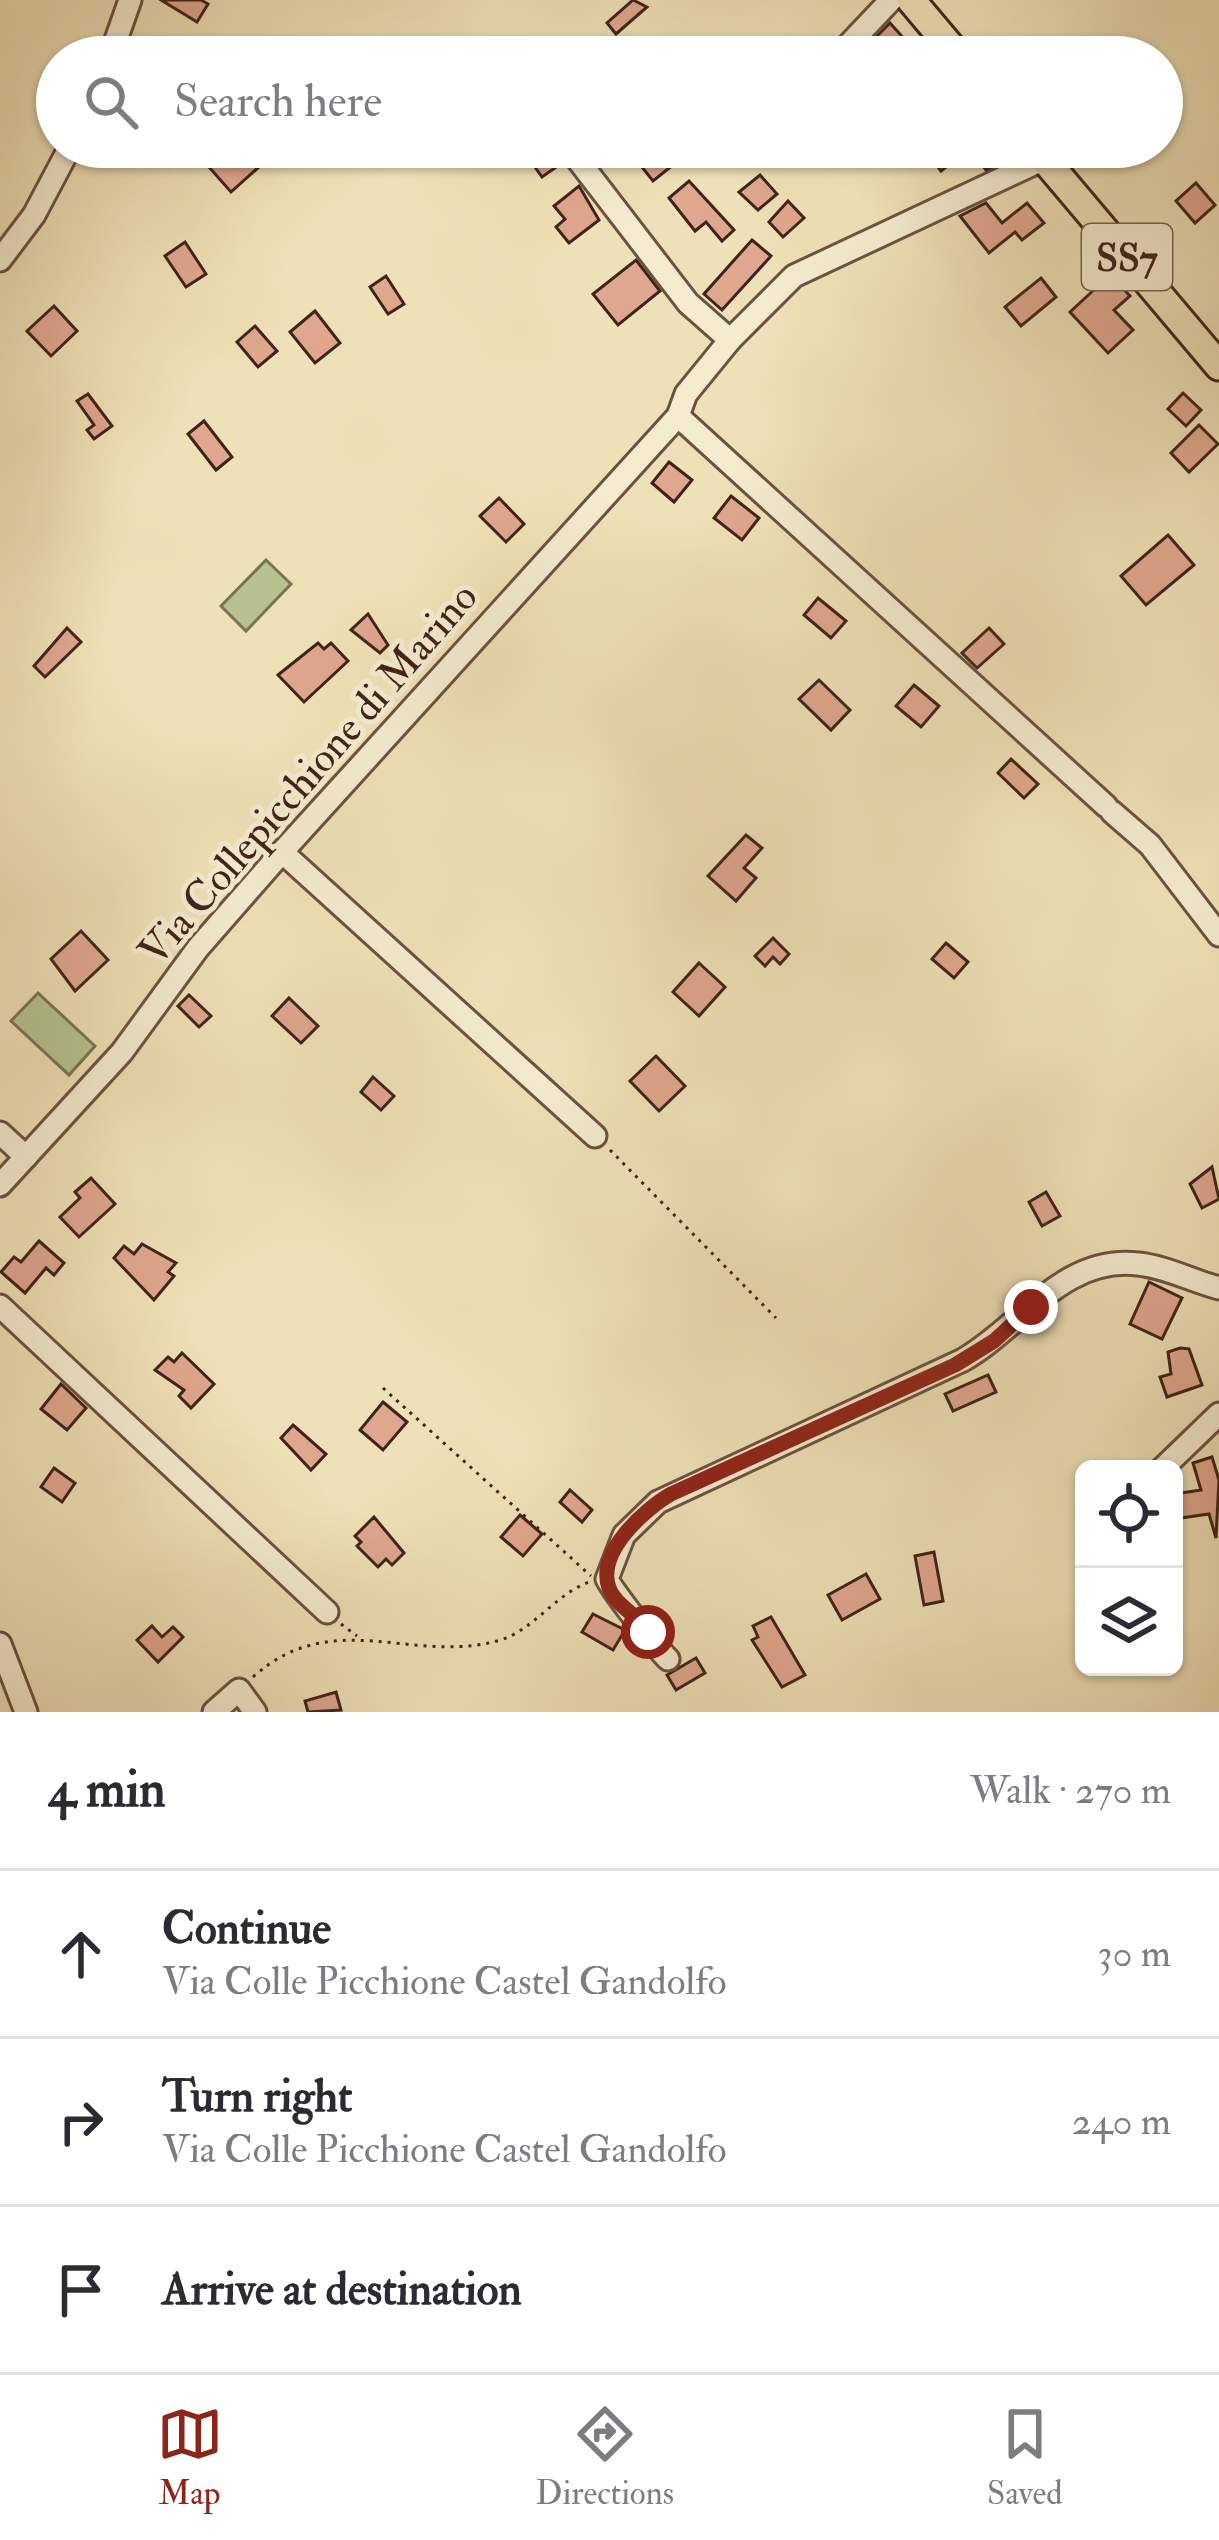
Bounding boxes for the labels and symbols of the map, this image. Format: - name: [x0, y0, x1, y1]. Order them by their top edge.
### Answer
- road number: SS7: [1082, 224, 1172, 290]
- street label: Via Collepicchione di Marino: [128, 572, 489, 976]
- route end: [1004, 1280, 1058, 1334]
- route start: [621, 1605, 675, 1659]

